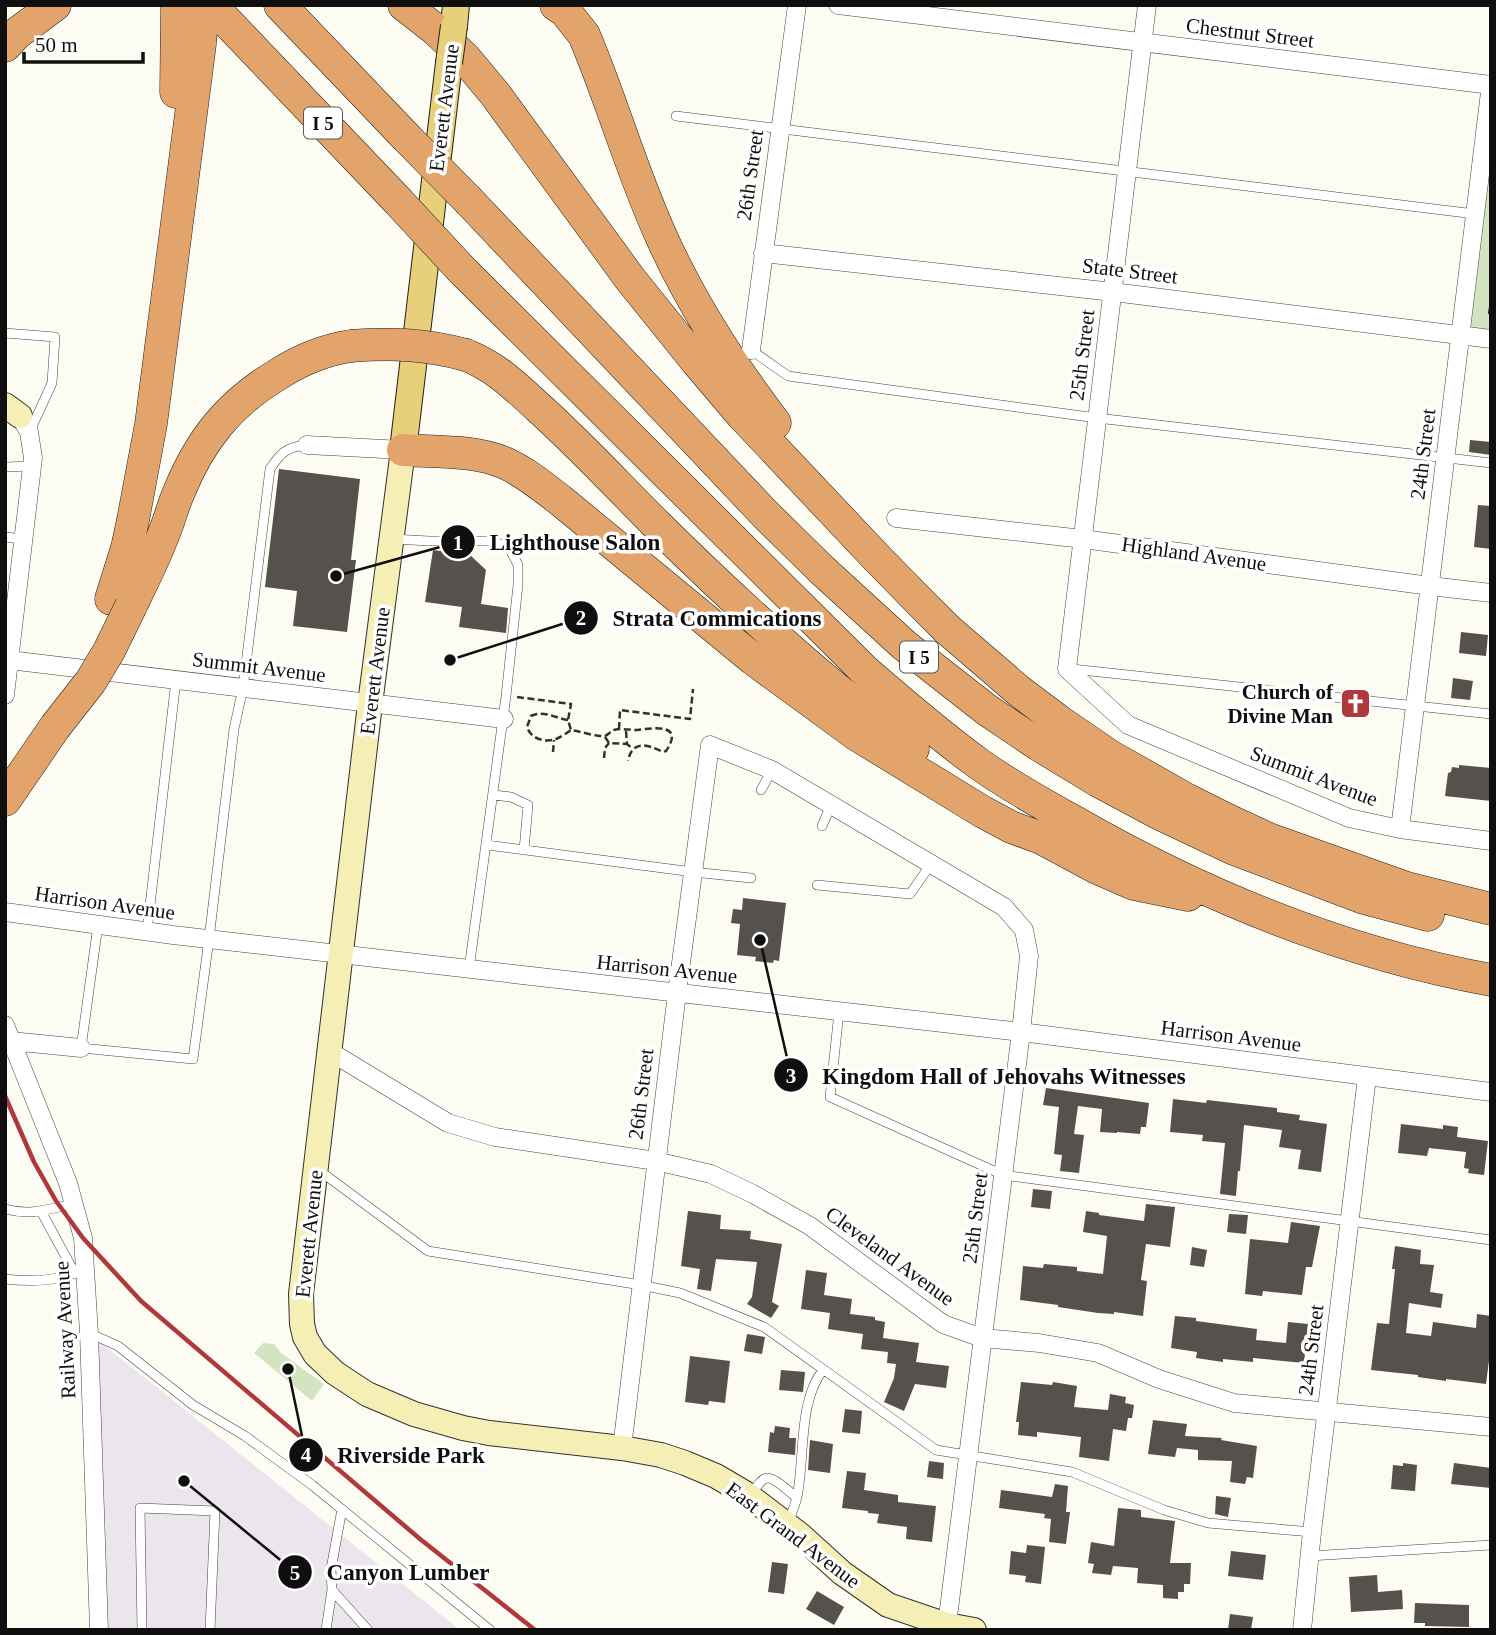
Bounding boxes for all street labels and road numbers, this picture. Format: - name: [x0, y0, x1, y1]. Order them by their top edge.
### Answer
- street label: Chestnut Street: [1185, 13, 1316, 53]
- street label: Everett Avenue: [424, 43, 464, 173]
- road number: I 5: [304, 108, 342, 139]
- street label: 26th Street: [732, 128, 768, 222]
- street label: State Street: [1081, 253, 1179, 289]
- street label: 25th Street: [1065, 308, 1100, 402]
- street label: 24th Street: [1406, 407, 1441, 501]
- street label: Highland Avenue: [1120, 532, 1268, 576]
- street label: Everett Avenue: [355, 606, 395, 736]
- road number: I 5: [900, 642, 938, 672]
- street label: Summit Avenue: [191, 647, 327, 687]
- street label: Summit Avenue: [1247, 741, 1381, 811]
- street label: Harrison Avenue: [33, 881, 177, 925]
- street label: Harrison Avenue: [595, 950, 739, 988]
- street label: Harrison Avenue: [1159, 1015, 1303, 1057]
- street label: 26th Street: [624, 1047, 659, 1141]
- street label: Everett Avenue: [290, 1169, 328, 1299]
- street label: 25th Street: [958, 1171, 993, 1265]
- street label: Cleveland Avenue: [821, 1201, 959, 1311]
- street label: Railway Avenue: [49, 1261, 81, 1399]
- street label: 24th Street: [1294, 1303, 1329, 1397]
- street label: East Grand Avenue: [721, 1477, 865, 1593]

